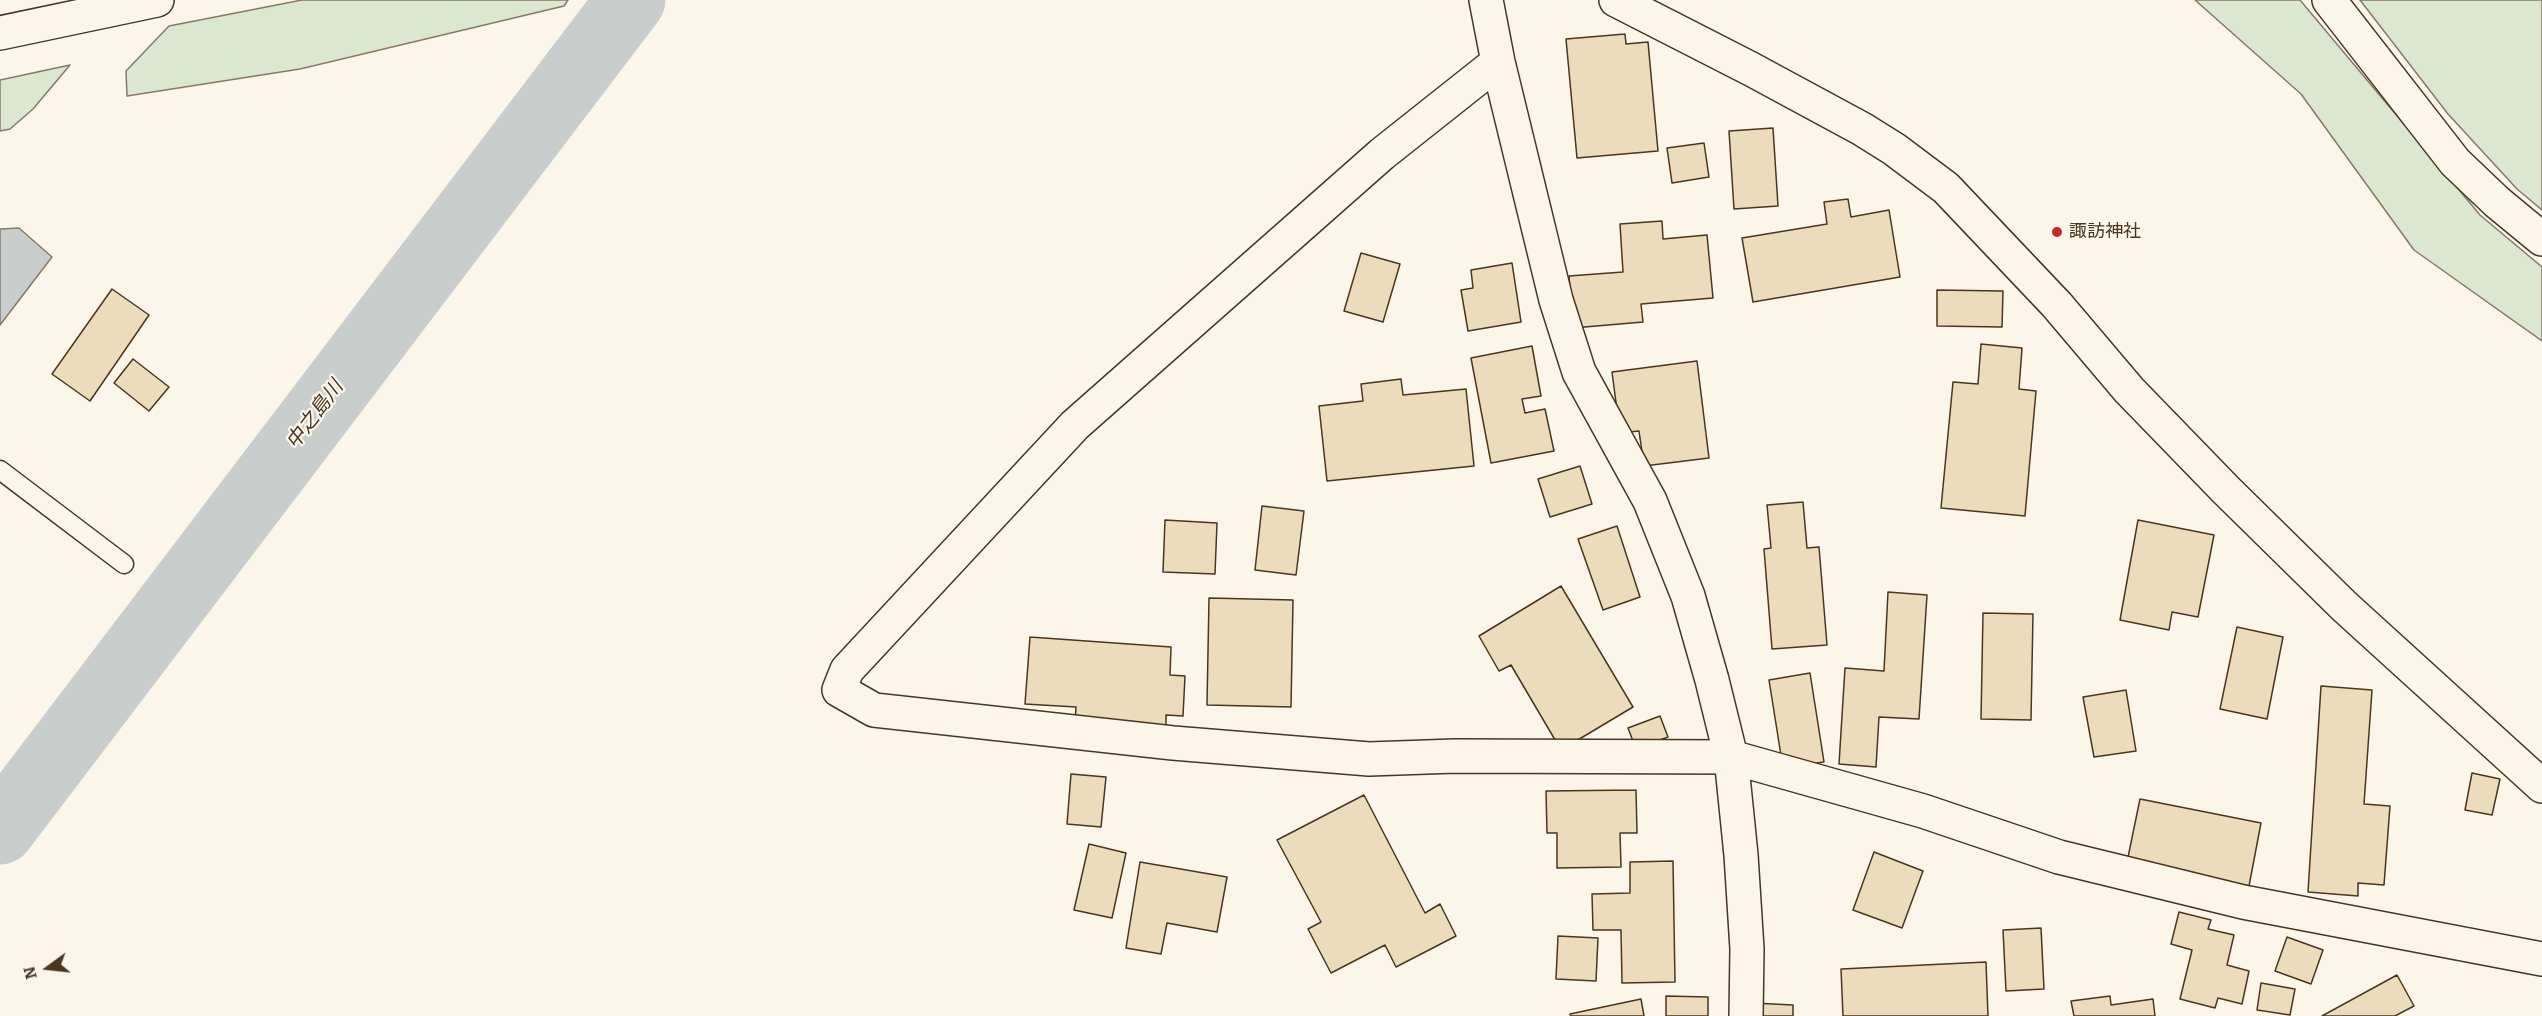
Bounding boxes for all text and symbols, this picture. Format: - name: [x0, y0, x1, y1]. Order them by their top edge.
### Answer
- place label: 諏訪神社: [2069, 221, 2141, 243]
- marker: 諏訪神社: [2050, 225, 2064, 239]
- water label: 中之島川: [281, 376, 349, 454]
- north arrow: [18, 938, 78, 998]
- text: N: [19, 964, 41, 981]

